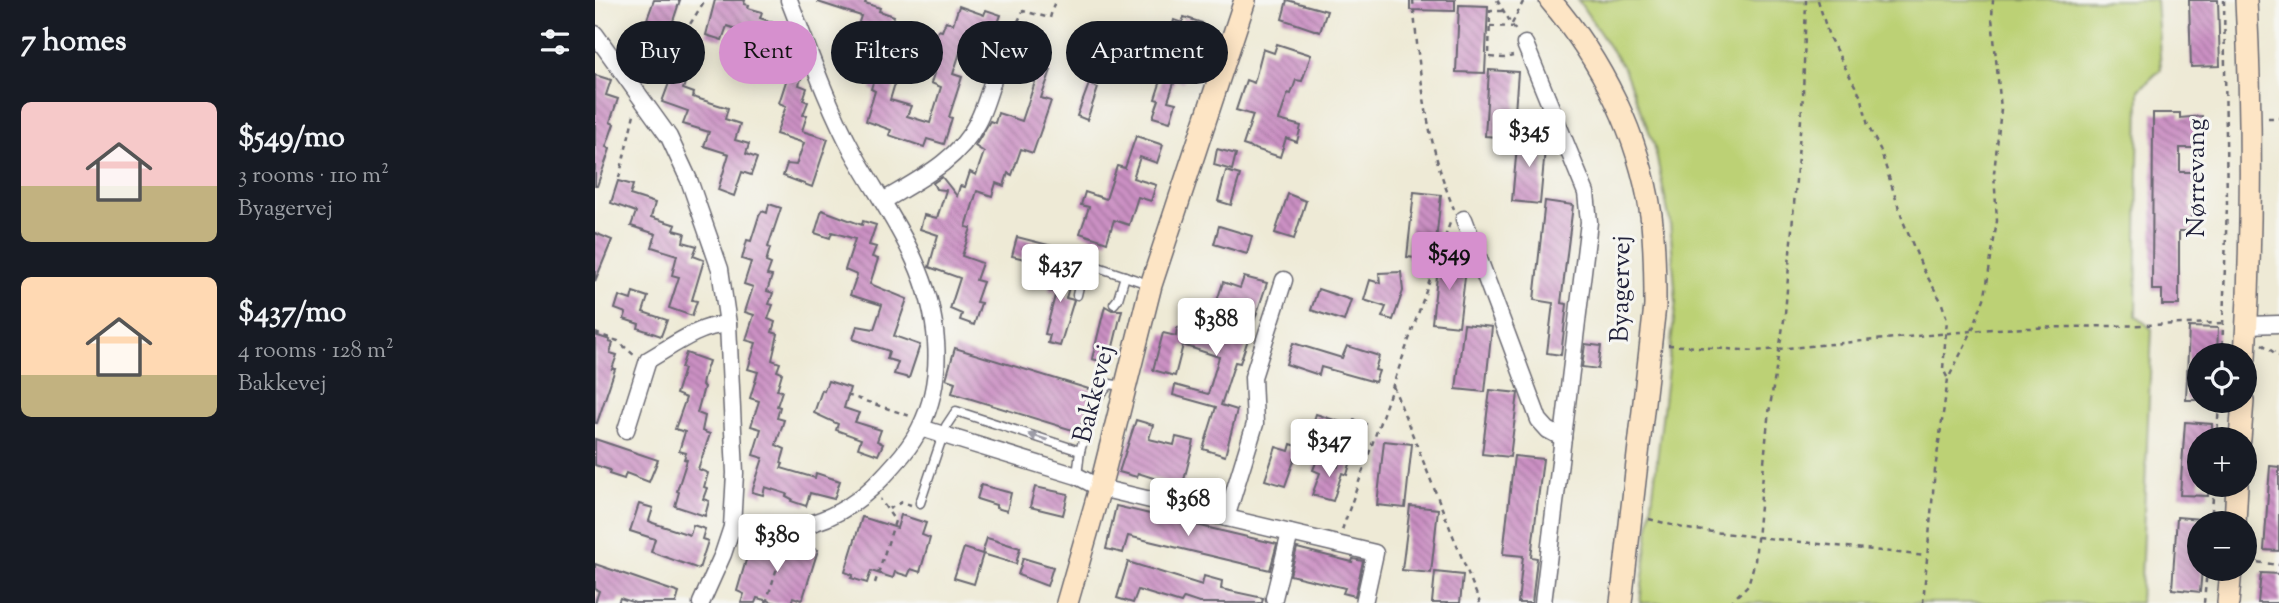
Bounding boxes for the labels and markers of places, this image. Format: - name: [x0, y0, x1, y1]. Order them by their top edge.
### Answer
- pin: $345: [1488, 110, 1570, 169]
- pin: $549: [1408, 232, 1490, 292]
- pin: $437: [1019, 244, 1101, 304]
- pin: $388: [1175, 298, 1257, 358]
- pin: $347: [1288, 420, 1370, 479]
- pin: $368: [1147, 478, 1229, 538]
- pin: $380: [736, 514, 818, 574]

